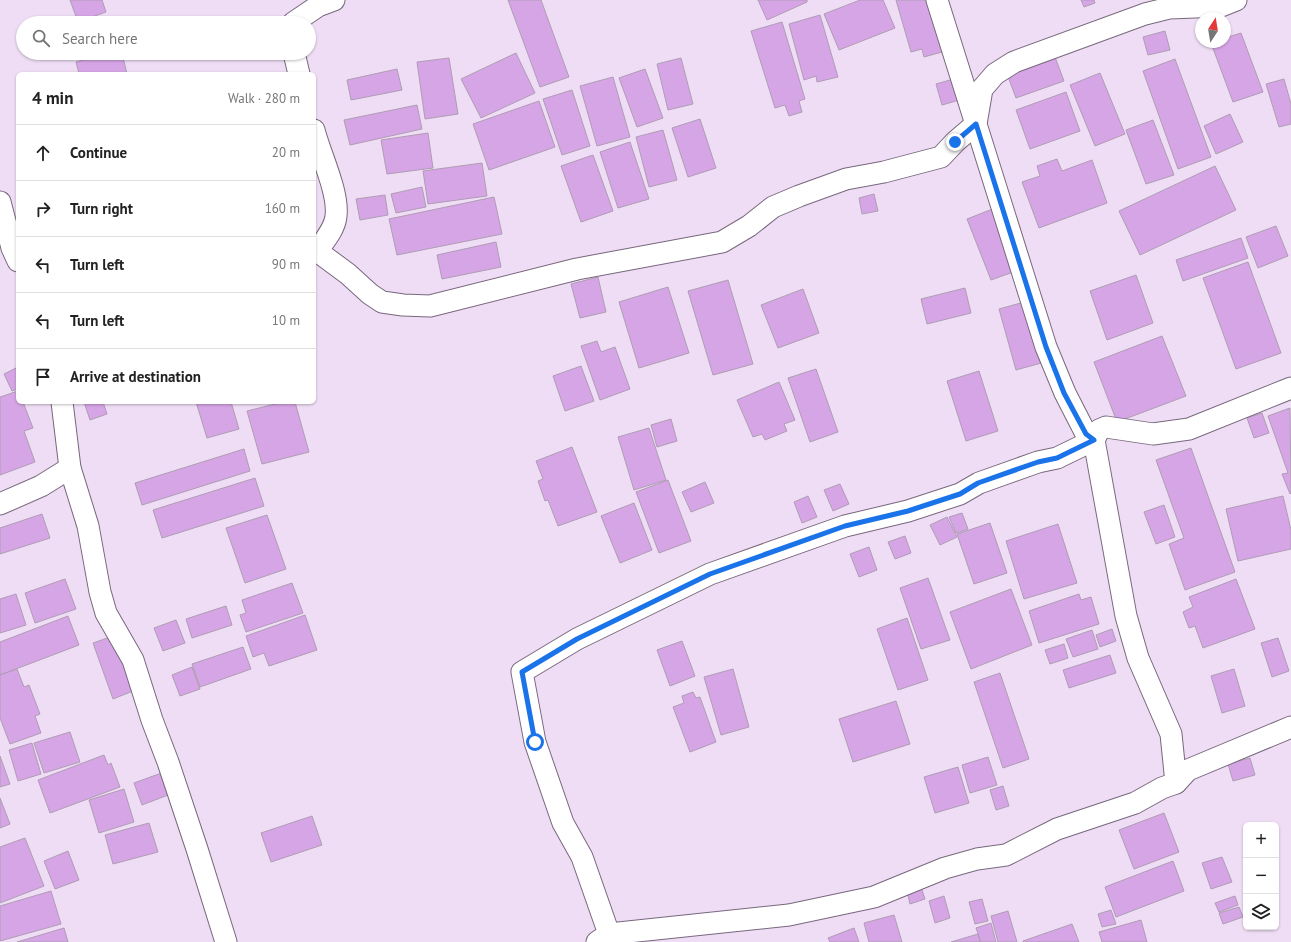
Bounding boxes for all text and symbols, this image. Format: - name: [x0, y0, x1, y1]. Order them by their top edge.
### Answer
- north arrow: [1195, 12, 1231, 48]
- search box: [16, 16, 316, 60]
- icon: search: [30, 27, 52, 49]
- text: Search here: [62, 29, 138, 48]
- text: 4 min: [32, 87, 73, 109]
- text: Walk · 280 m: [228, 90, 300, 107]
- route end: [946, 133, 964, 151]
- icon: ahead: [32, 142, 54, 164]
- text: Continue: [70, 143, 127, 162]
- text: 20 m: [272, 144, 300, 161]
- icon: right: [32, 198, 54, 220]
- text: Turn right: [70, 199, 133, 218]
- text: 160 m: [265, 200, 300, 217]
- icon: left: [32, 254, 54, 276]
- text: Turn left: [70, 255, 124, 274]
- text: 90 m: [272, 256, 300, 273]
- icon: left: [32, 310, 54, 332]
- text: Turn left: [70, 311, 124, 330]
- text: 10 m: [272, 312, 300, 329]
- icon: arrive: [32, 366, 54, 388]
- text: Arrive at destination: [70, 367, 201, 386]
- route start: [526, 733, 544, 751]
- map controls: [1243, 822, 1279, 930]
- button: +: [1243, 822, 1279, 858]
- button: −: [1243, 858, 1279, 894]
- button: layers: [1243, 894, 1279, 930]

